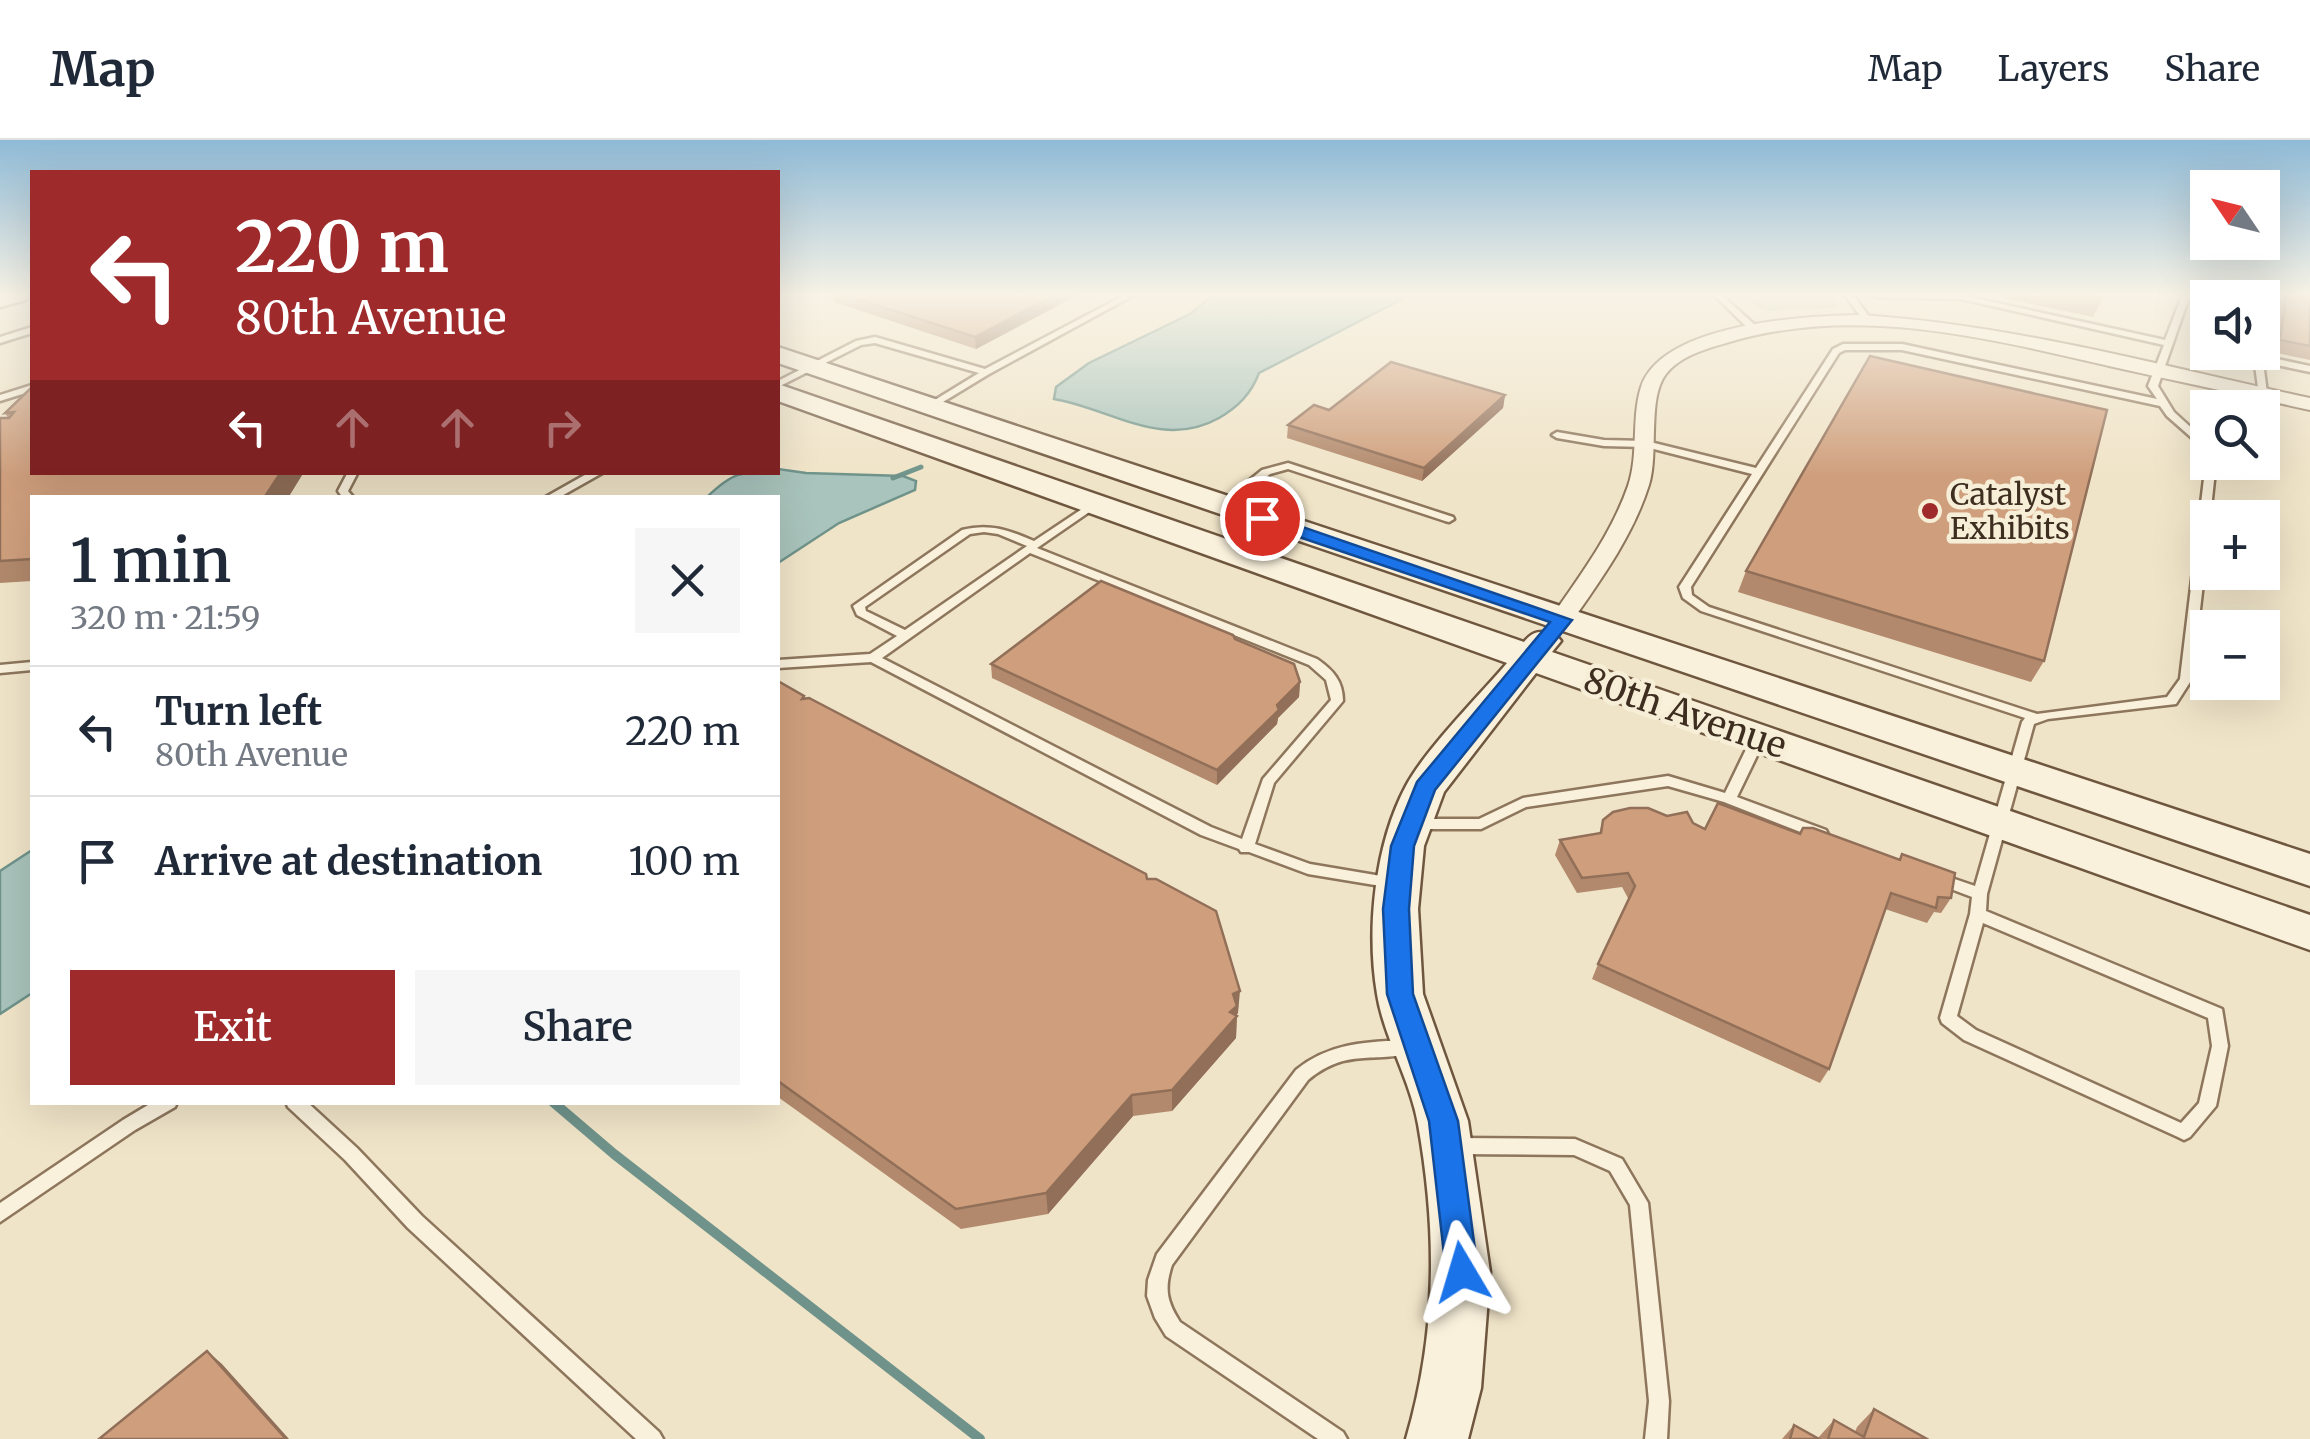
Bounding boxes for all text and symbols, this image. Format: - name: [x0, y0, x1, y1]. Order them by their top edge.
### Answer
- text: Map: [50, 39, 155, 99]
- text: Map: [1868, 47, 1943, 91]
- text: Layers: [1998, 47, 2109, 91]
- text: Share: [2164, 47, 2260, 91]
- north arrow: [2190, 170, 2280, 260]
- map controls: [2190, 170, 2280, 700]
- text: 220 m: [235, 203, 449, 291]
- icon: left: [70, 210, 200, 340]
- button: sound: [2190, 280, 2280, 370]
- text: 80th Avenue: [235, 290, 506, 346]
- button: search: [2190, 390, 2280, 480]
- icon: left: [220, 400, 275, 455]
- icon: ahead: [325, 400, 380, 455]
- icon: ahead: [430, 400, 485, 455]
- icon: right: [535, 400, 590, 455]
- place label: Catalyst Exhibits: [1950, 475, 2070, 547]
- pin: [1220, 476, 1305, 561]
- icon: arrive: [1235, 491, 1290, 546]
- marker: Catalyst Exhibits: [1919, 500, 1941, 522]
- button: +: [2190, 500, 2280, 590]
- text: 1 min: [70, 523, 231, 598]
- button: close: [635, 528, 740, 633]
- text: 320 m · 21:59: [70, 598, 260, 638]
- button: −: [2190, 610, 2280, 700]
- street label: 80th Avenue: [1578, 658, 1792, 768]
- text: Turn left: [155, 688, 322, 735]
- icon: left: [70, 704, 125, 759]
- text: 220 m: [625, 708, 740, 755]
- text: 80th Avenue: [155, 735, 348, 775]
- icon: arrive: [70, 834, 125, 889]
- text: Arrive at destination: [155, 838, 542, 885]
- text: 100 m: [628, 838, 740, 885]
- button: Exit: [70, 970, 395, 1085]
- button: Share: [415, 970, 740, 1085]
- position arrow: [1410, 1220, 1514, 1324]

